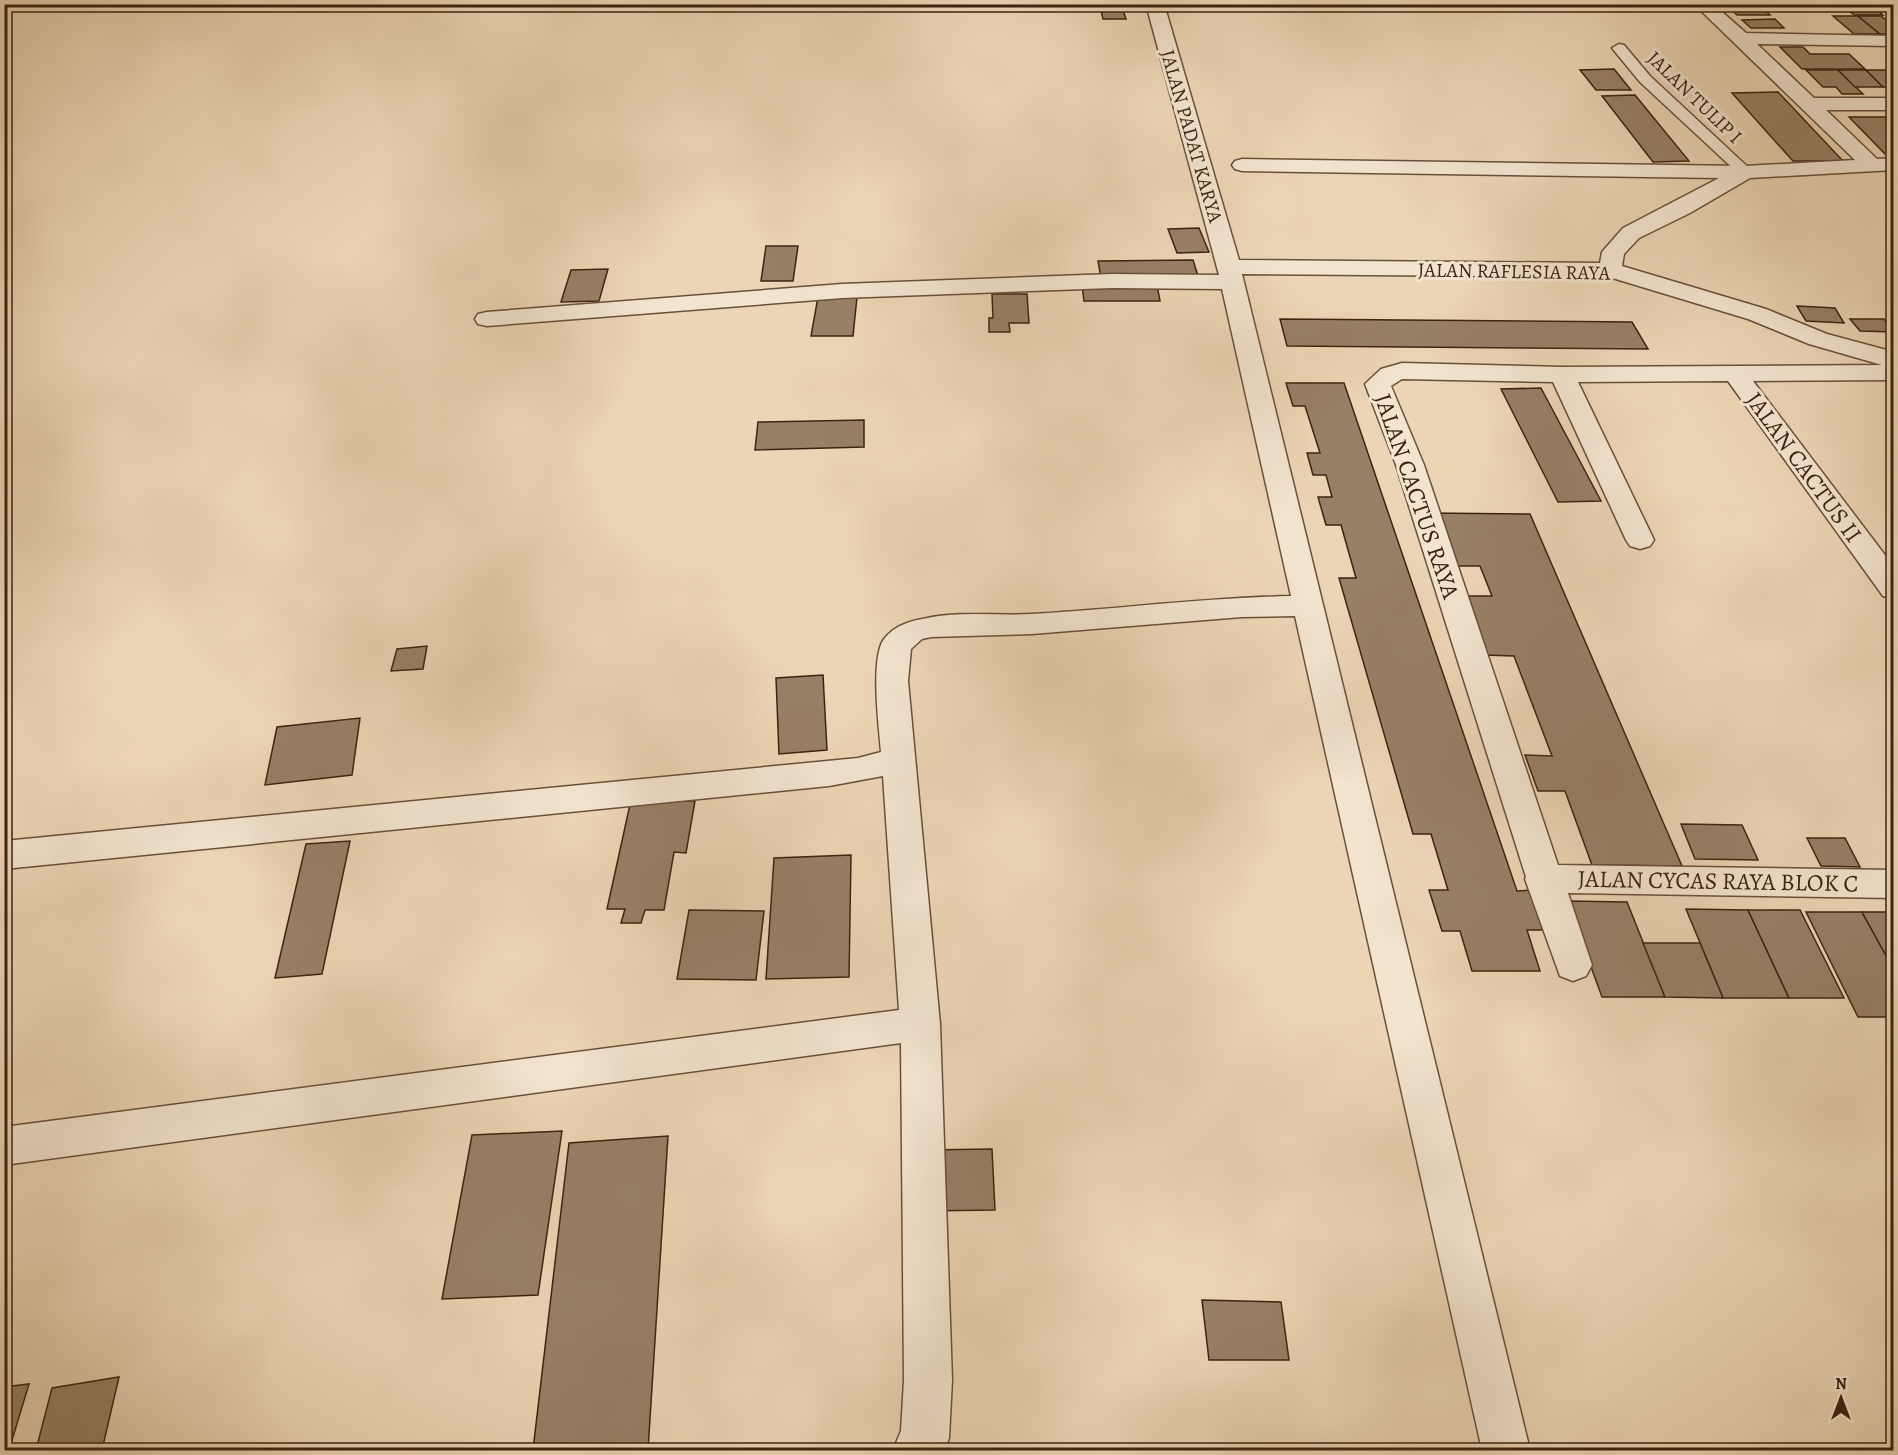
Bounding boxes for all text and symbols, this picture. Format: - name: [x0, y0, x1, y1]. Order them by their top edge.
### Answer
- street label: JALAN TULIP I: [1641, 45, 1748, 150]
- street label: JALAN PADAT KARYA: [1154, 47, 1229, 226]
- street label: JALAN RAFLESIA RAYA: [1418, 256, 1611, 287]
- street label: JALAN CACTUS II: [1739, 385, 1869, 549]
- street label: JALAN CACTUS RAYA: [1367, 389, 1467, 604]
- street label: JALAN CYCAS RAYA BLOK C: [1577, 863, 1859, 899]
- north arrow: [1811, 1368, 1871, 1428]
- text: N: [1835, 1373, 1847, 1395]

